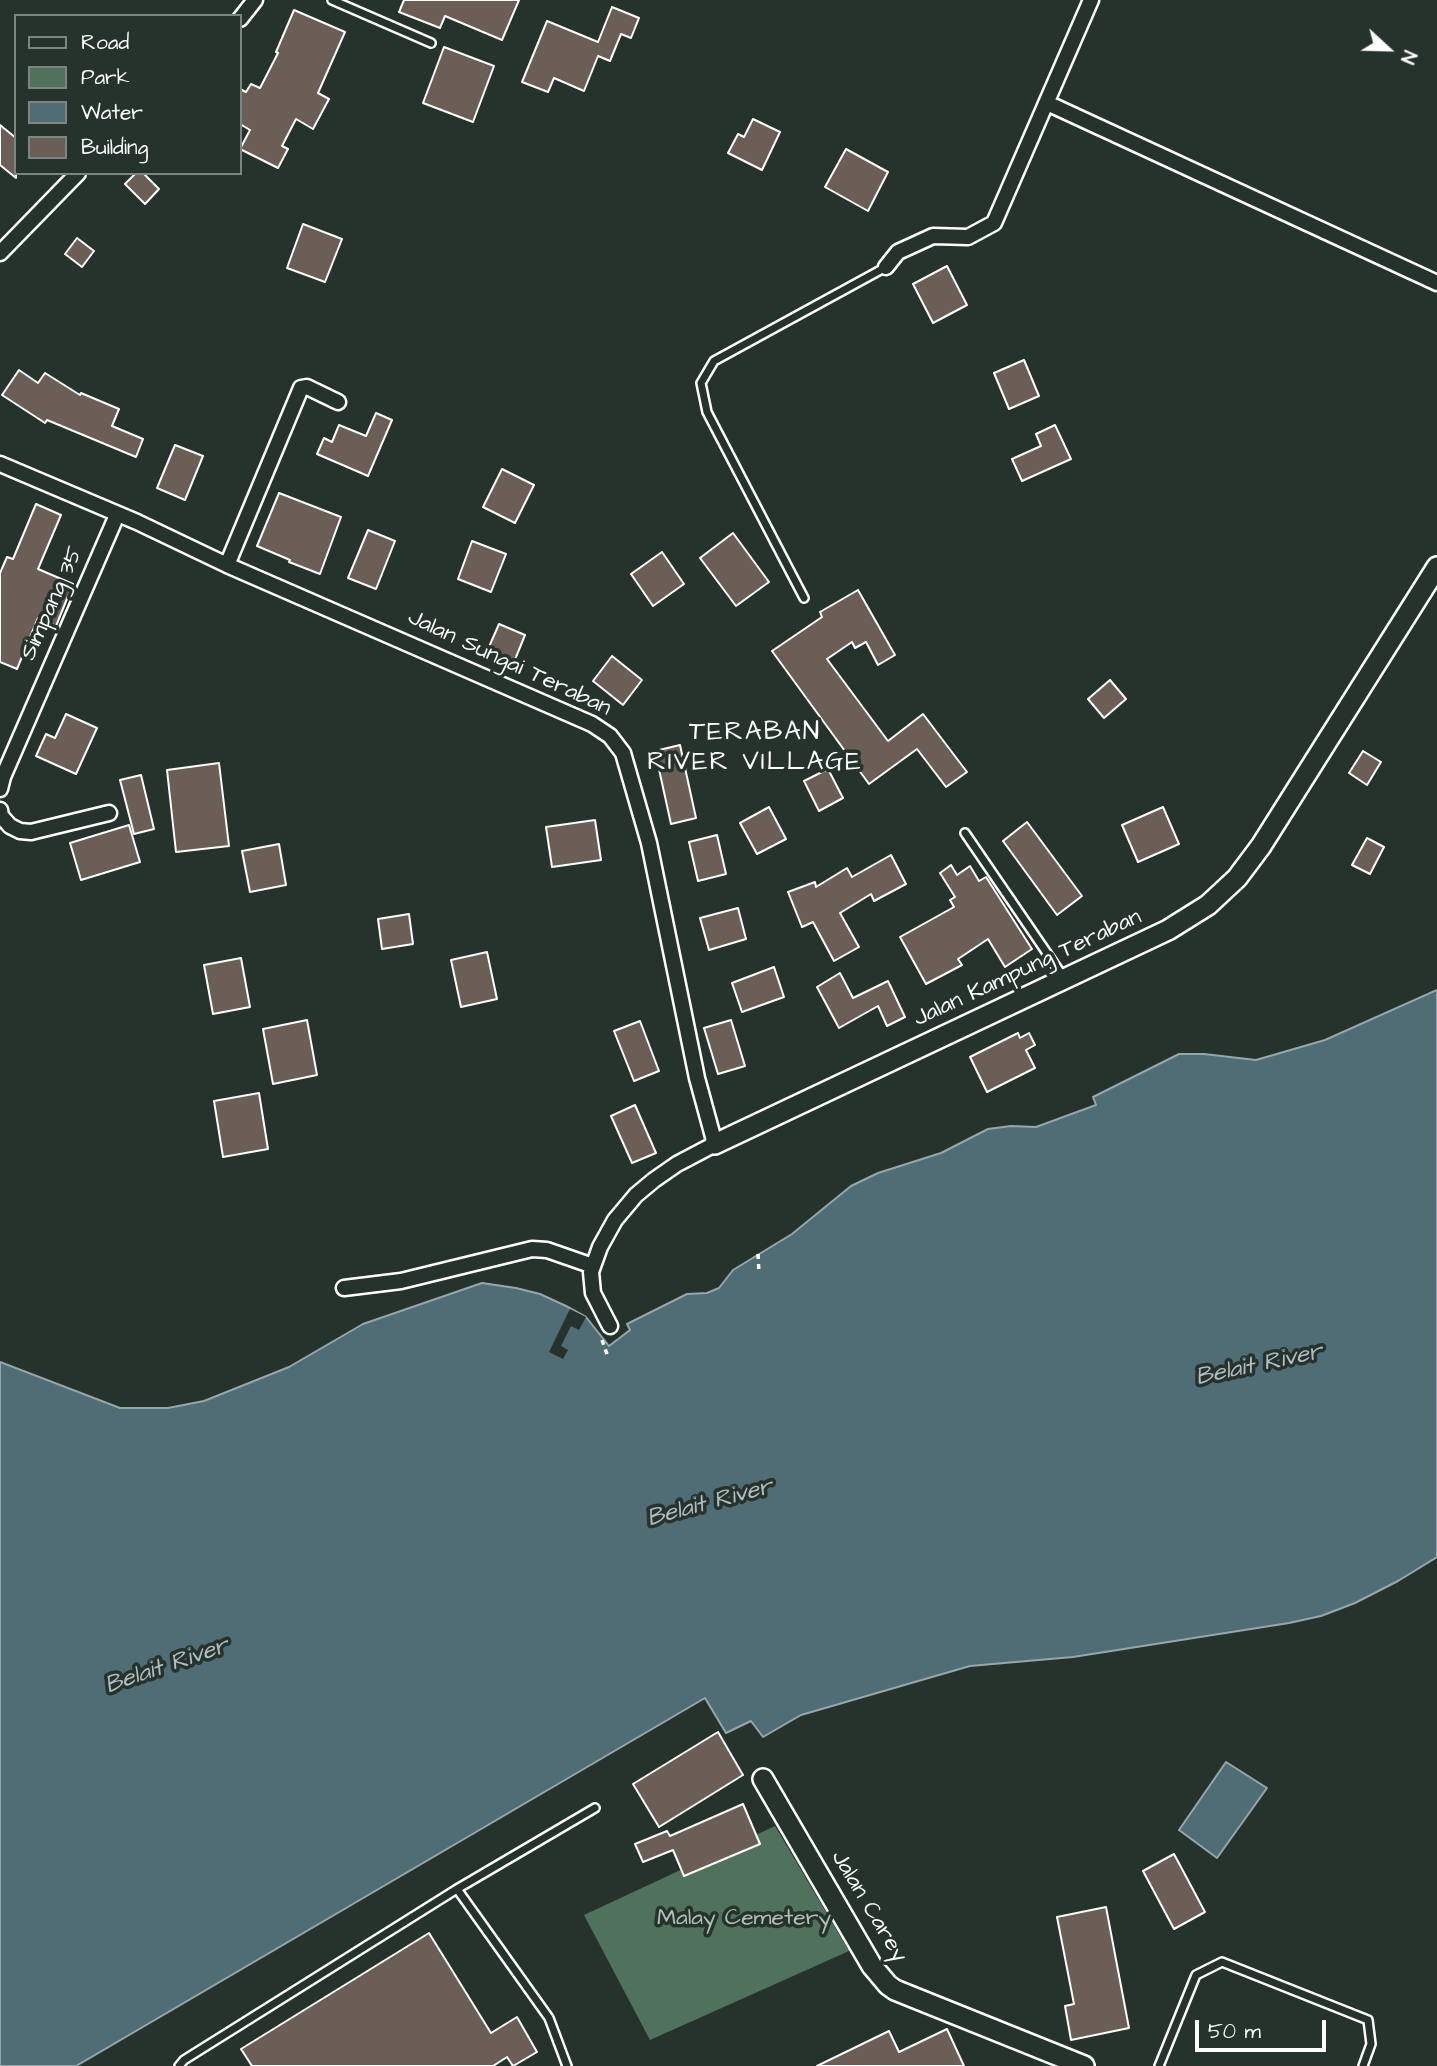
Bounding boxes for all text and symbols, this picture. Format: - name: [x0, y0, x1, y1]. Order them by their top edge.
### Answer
- legend: [14, 14, 242, 175]
- north arrow: [1353, 14, 1423, 84]
- text: Road: [81, 28, 129, 57]
- text: N: [1393, 46, 1423, 68]
- text: Park: [81, 63, 130, 92]
- text: Water: [81, 98, 143, 127]
- text: Building: [81, 133, 148, 162]
- street label: Simpang 35: [16, 543, 90, 665]
- street label: Jalan Sungai Teraban: [403, 605, 615, 723]
- district label: TERABAN RIVER VILLAGE: [649, 718, 861, 780]
- street label: Jalan Kampung Teraban: [910, 904, 1146, 1034]
- water label: Belait River: [1193, 1339, 1325, 1393]
- water label: Belait River: [644, 1473, 776, 1535]
- water label: Belait River: [102, 1632, 232, 1702]
- street label: Jalan Carey: [824, 1846, 912, 1968]
- park label: Malay Cemetery: [657, 1905, 831, 1933]
- scale bar: [1199, 2007, 1330, 2050]
- text: 50 m: [1208, 2017, 1261, 2046]

